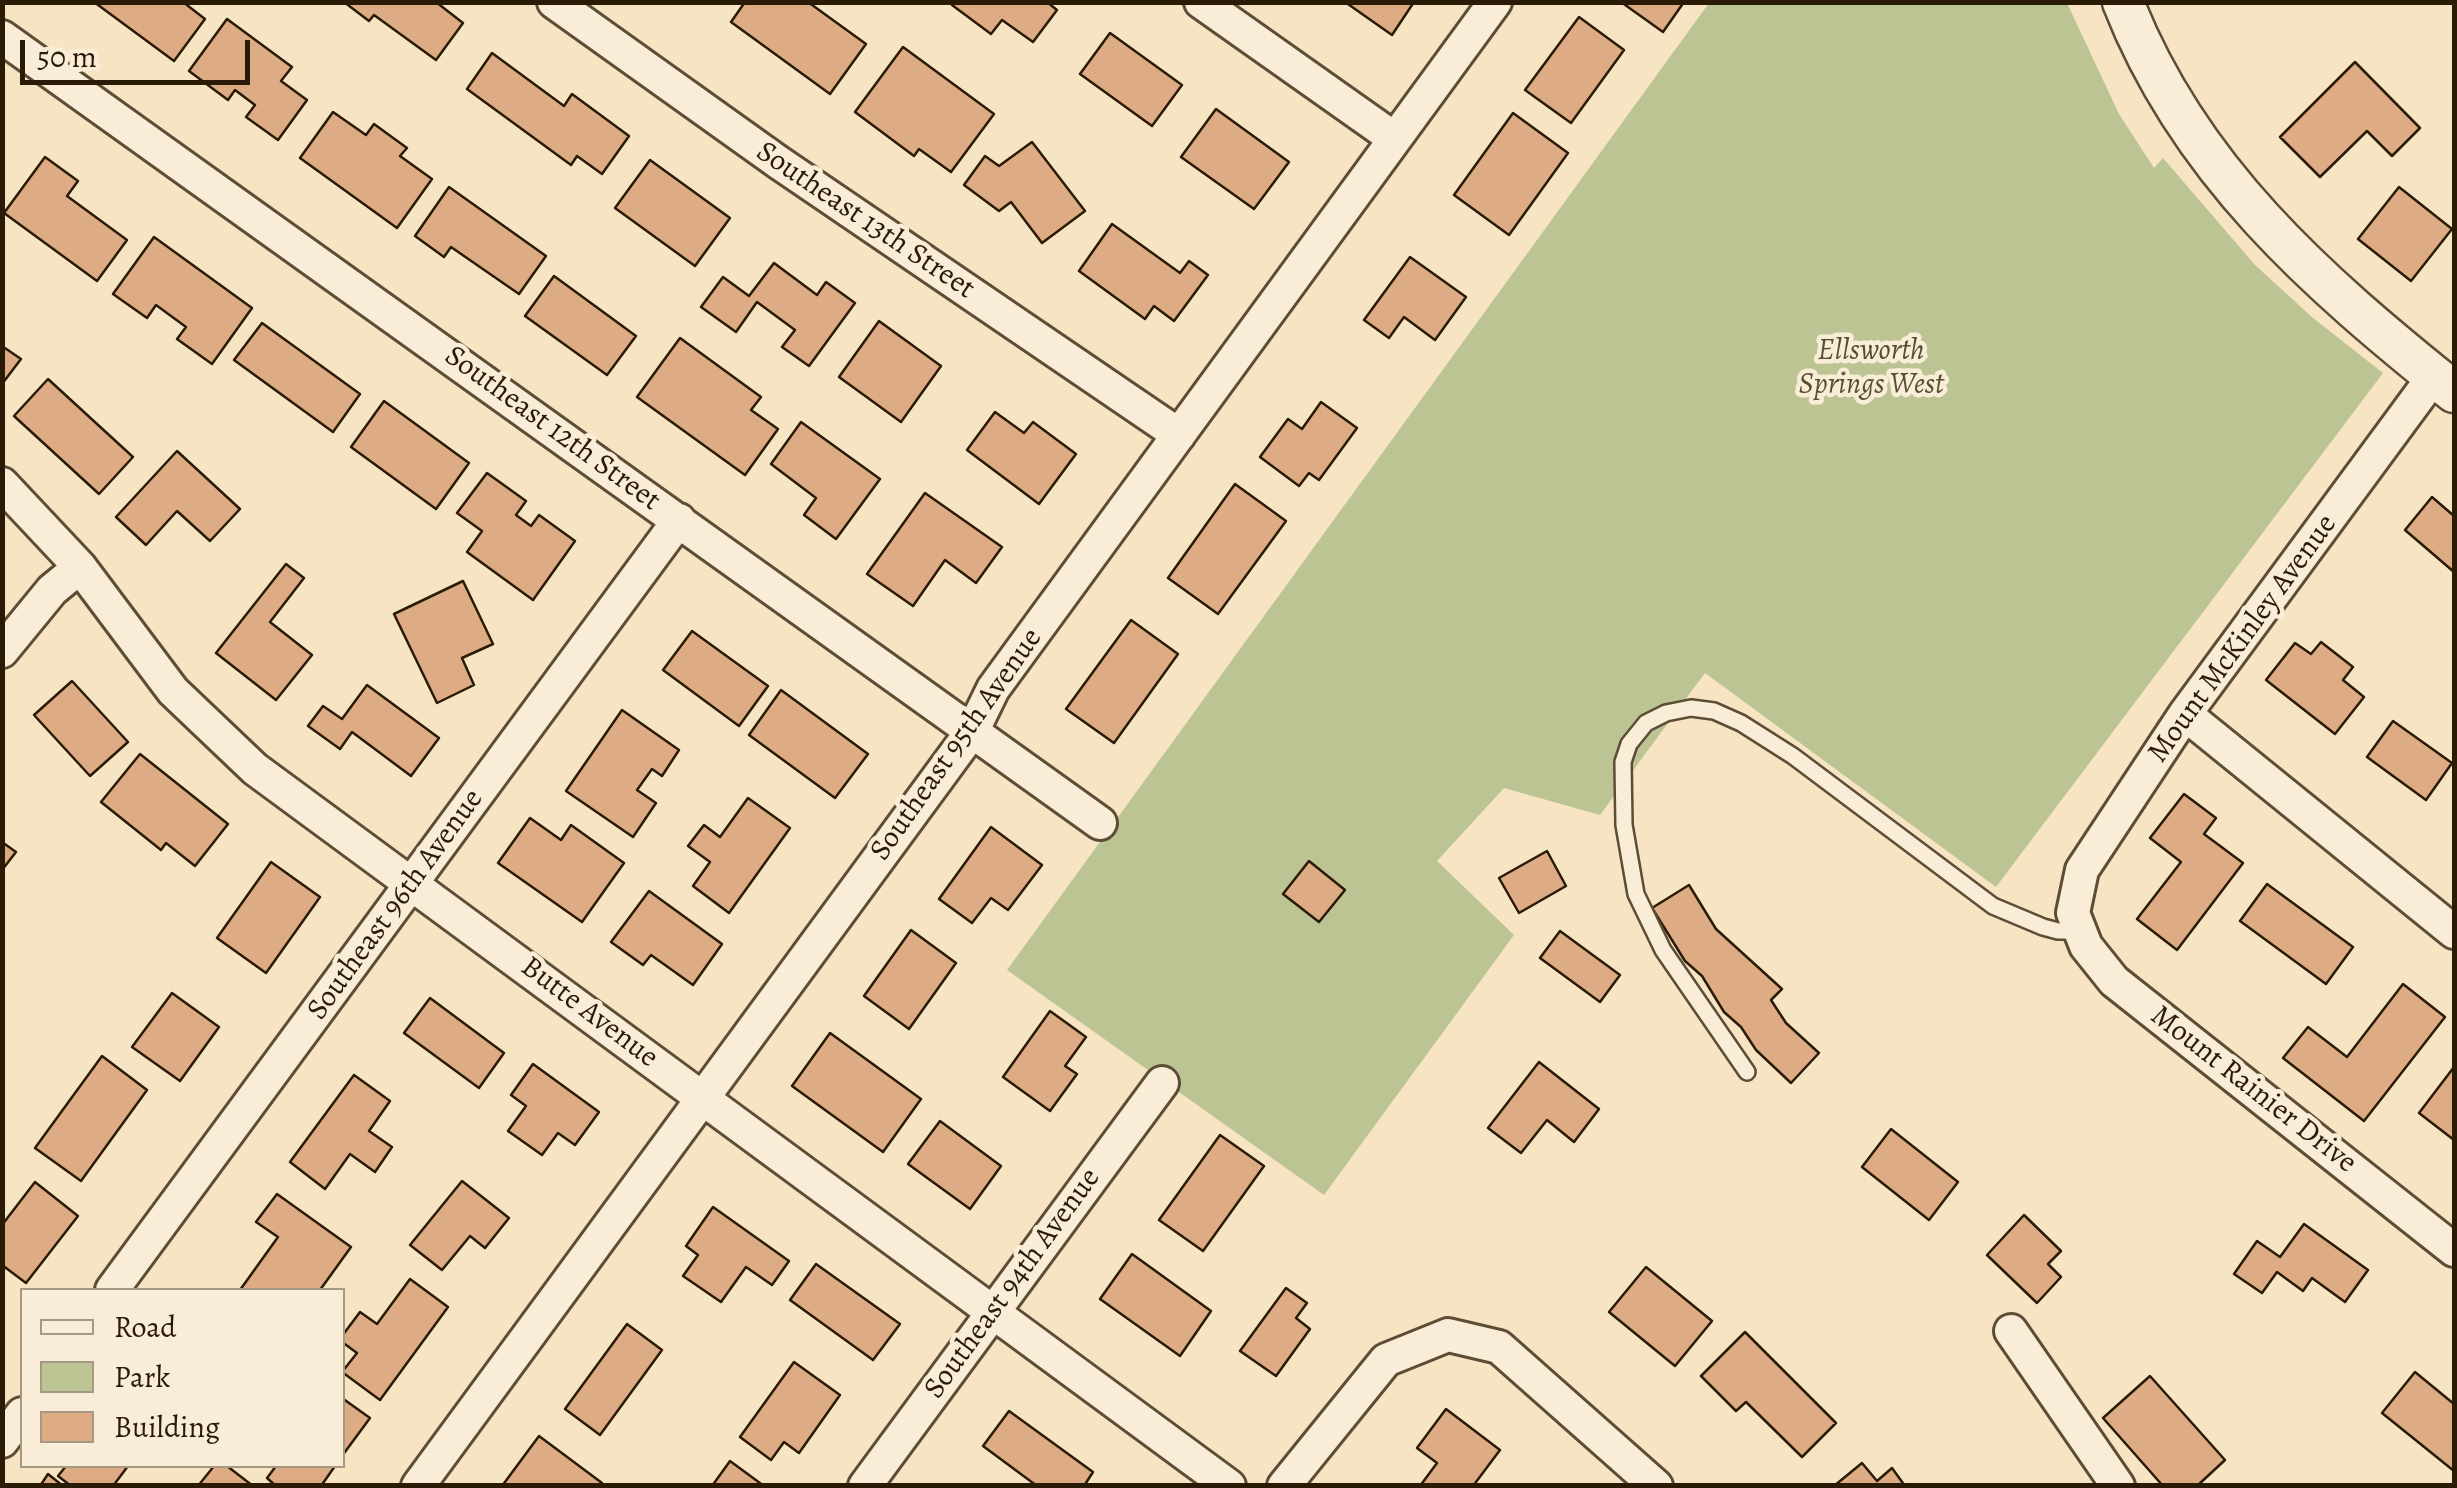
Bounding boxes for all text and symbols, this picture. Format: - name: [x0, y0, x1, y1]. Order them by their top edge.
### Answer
- scale bar: [25, 20, 255, 82]
- text: 50 m: [37, 37, 97, 77]
- street label: Southeast 13th Street: [749, 134, 981, 308]
- park label: Ellsworth Springs West: [1799, 334, 1943, 404]
- street label: Southeast 12th Street: [437, 339, 667, 519]
- street label: Mount McKinley Avenue: [2141, 508, 2345, 770]
- street label: Southeast 95th Avenue: [863, 622, 1051, 868]
- street label: Southeast 96th Avenue: [300, 783, 492, 1027]
- street label: Butte Avenue: [513, 950, 665, 1076]
- street label: Mount Rainier Drive: [2143, 998, 2363, 1182]
- street label: Southeast 94th Avenue: [917, 1162, 1109, 1406]
- legend: [20, 1288, 345, 1468]
- text: Road: [114, 1307, 176, 1347]
- text: Park: [114, 1357, 170, 1397]
- text: Building: [114, 1407, 220, 1447]

